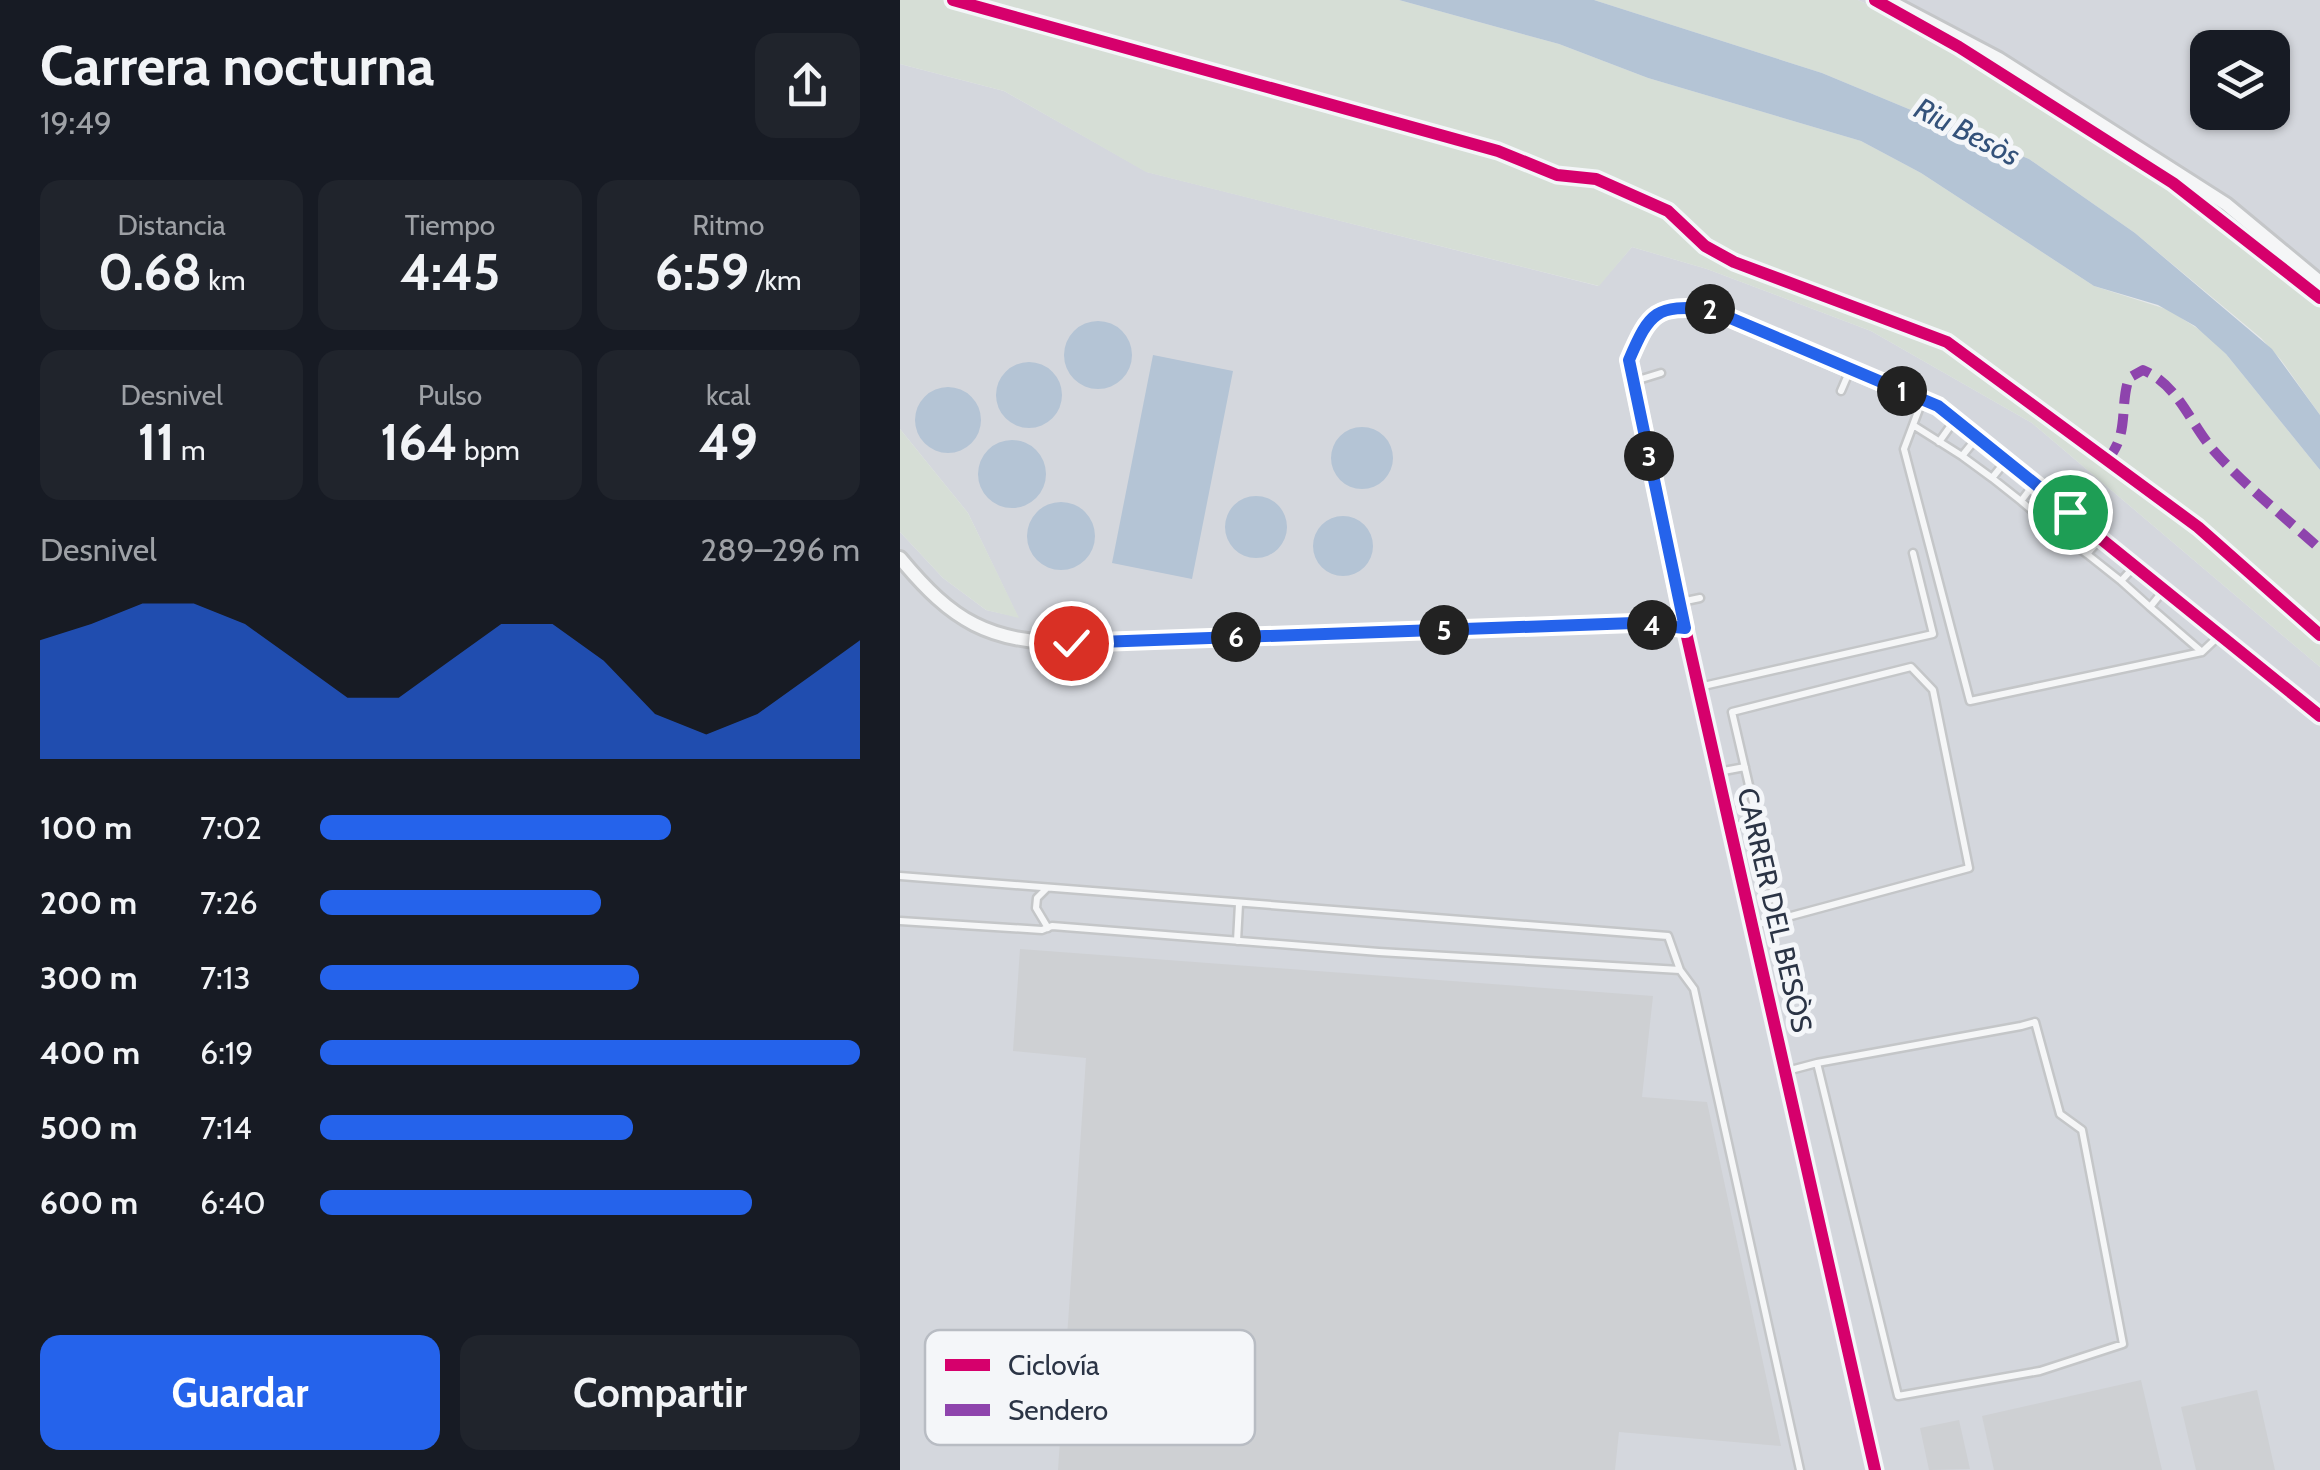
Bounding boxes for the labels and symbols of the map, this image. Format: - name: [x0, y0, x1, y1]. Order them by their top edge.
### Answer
- water label: Riu Besòs: [1908, 89, 2026, 174]
- pin: 2: [1685, 284, 1735, 334]
- pin: 1: [1877, 366, 1927, 416]
- pin: 3: [1624, 431, 1674, 481]
- pin: [2028, 470, 2113, 555]
- pin: 4: [1627, 600, 1677, 650]
- pin: [1029, 601, 1114, 686]
- pin: 5: [1419, 605, 1469, 655]
- pin: 6: [1211, 612, 1261, 662]
- street label: CARRER DEL BESÒS: [1730, 785, 1820, 1035]
- legend: [925, 1330, 1255, 1445]
- text: Ciclovía: [1008, 1348, 1100, 1382]
- text: Sendero: [1008, 1393, 1108, 1427]

